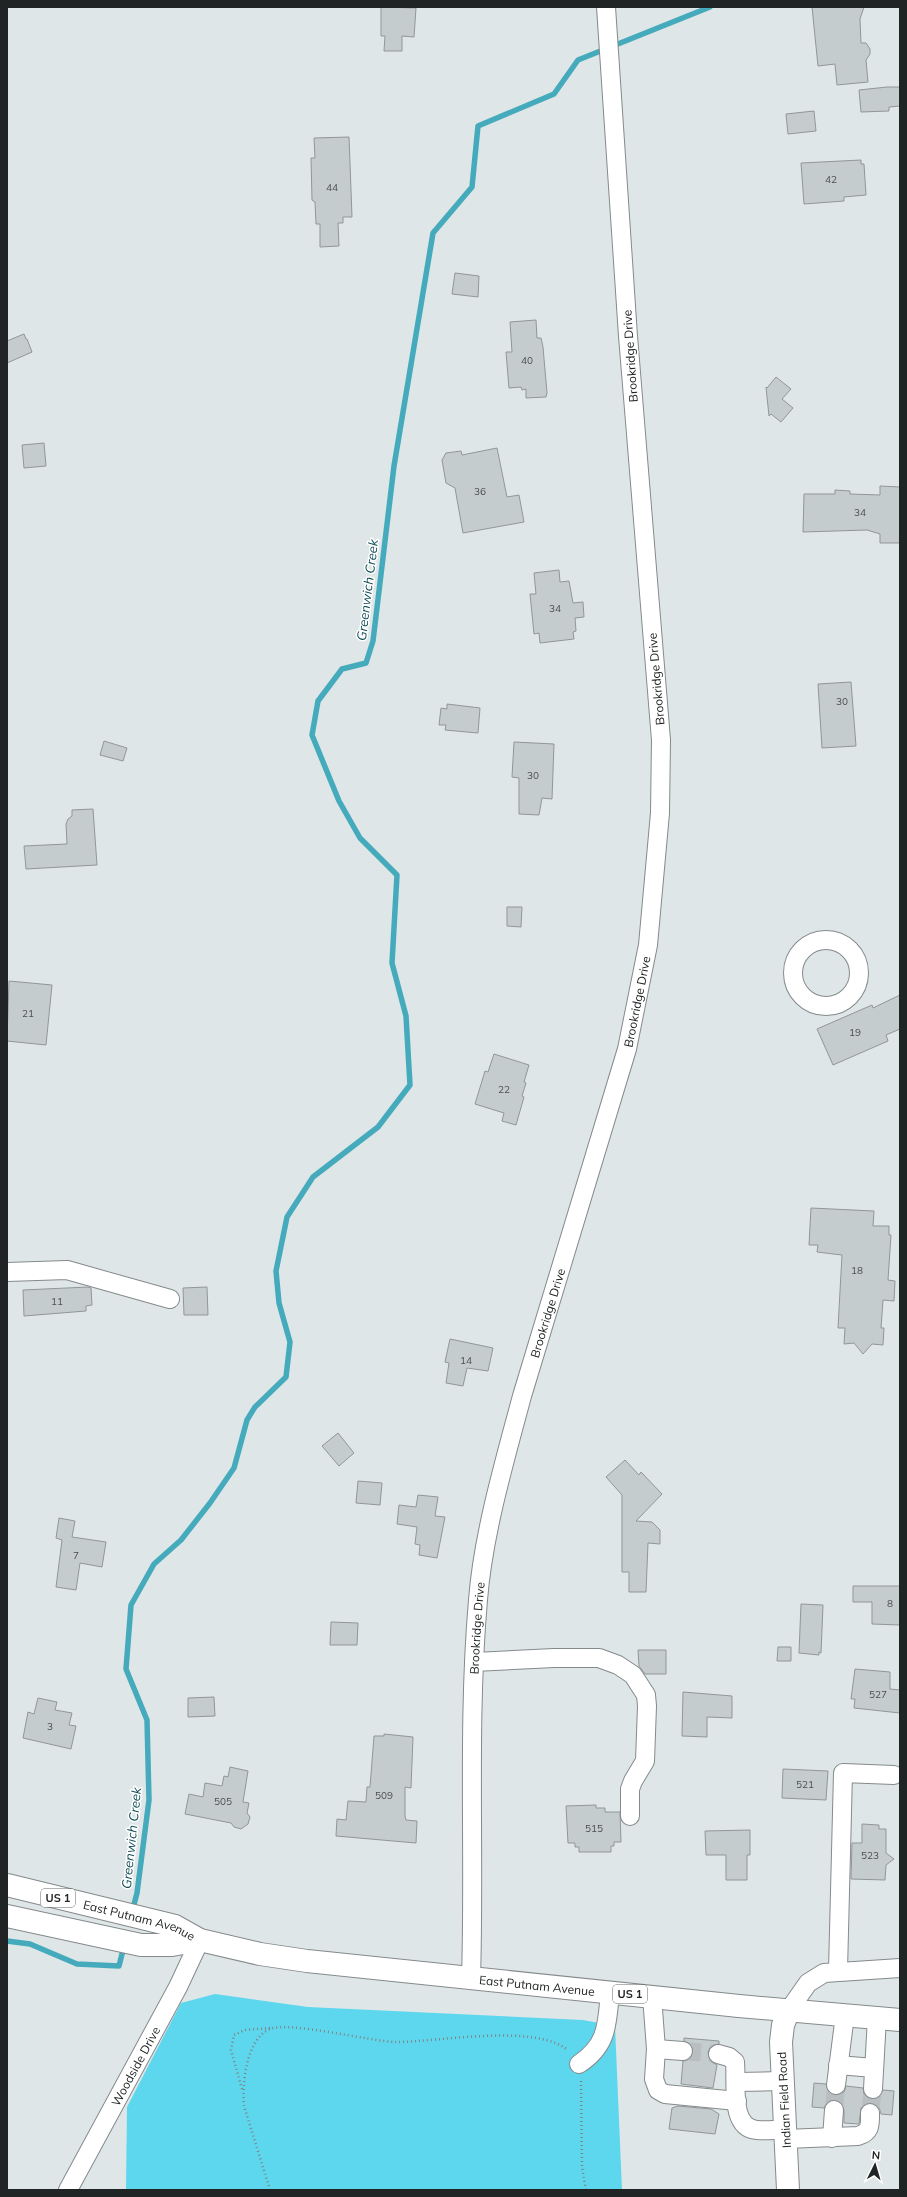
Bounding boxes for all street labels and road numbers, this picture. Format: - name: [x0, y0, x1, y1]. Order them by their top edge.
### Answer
- street label: Brookridge Drive: [619, 309, 641, 403]
- street label: Brookridge Drive: [644, 632, 668, 726]
- street label: Brookridge Drive: [620, 955, 653, 1049]
- street label: Brookridge Drive: [527, 1266, 568, 1359]
- street label: Brookridge Drive: [466, 1581, 487, 1675]
- road number: US 1: [41, 1889, 75, 1907]
- street label: East Putnam Avenue: [82, 1896, 198, 1943]
- street label: East Putnam Avenue: [479, 1971, 596, 1998]
- road number: US 1: [613, 1985, 647, 2003]
- street label: Woodside Drive: [108, 2024, 163, 2108]
- street label: Indian Field Road: [774, 2052, 794, 2148]

